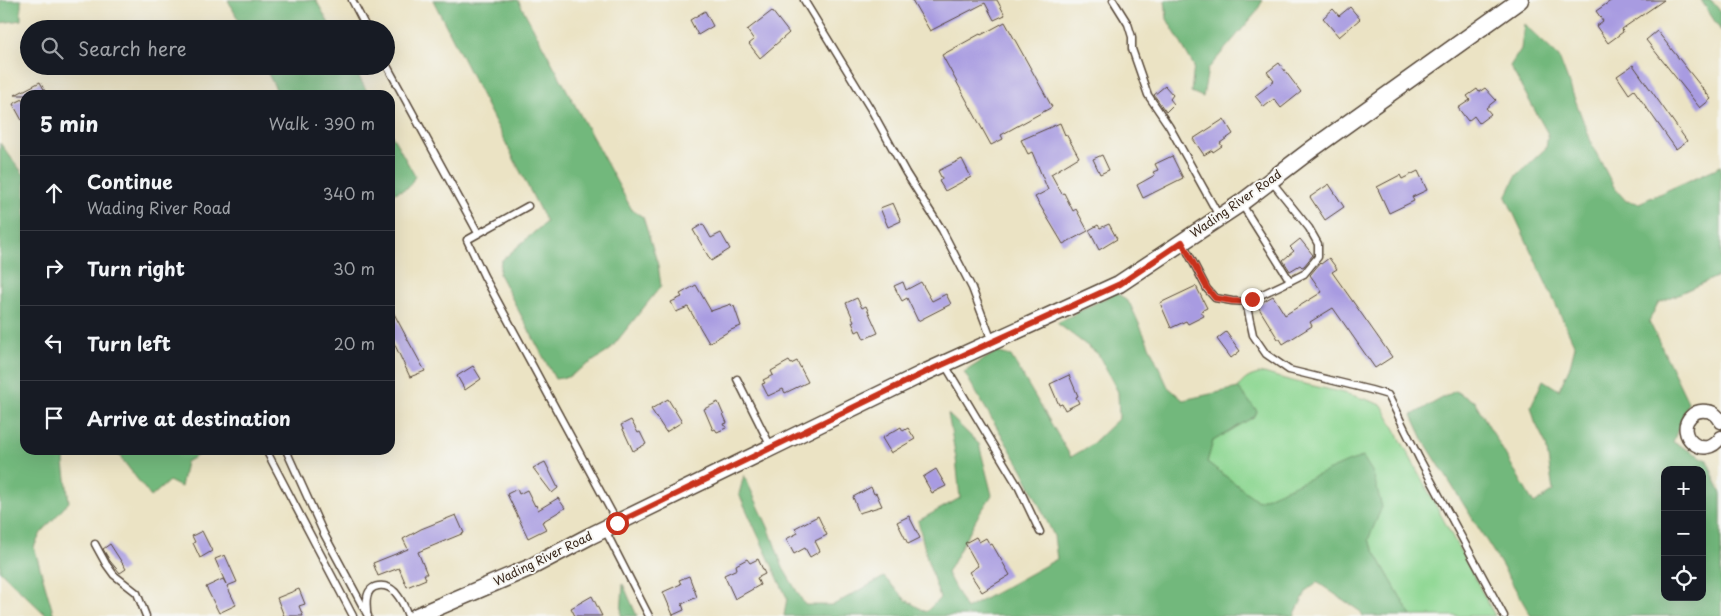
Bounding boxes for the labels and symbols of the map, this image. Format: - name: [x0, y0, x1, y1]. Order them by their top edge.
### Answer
- street label: Wading River Road: [1186, 165, 1285, 242]
- route end: [1241, 288, 1264, 311]
- route start: [606, 512, 629, 535]
- street label: Wading River Road: [490, 526, 595, 590]

